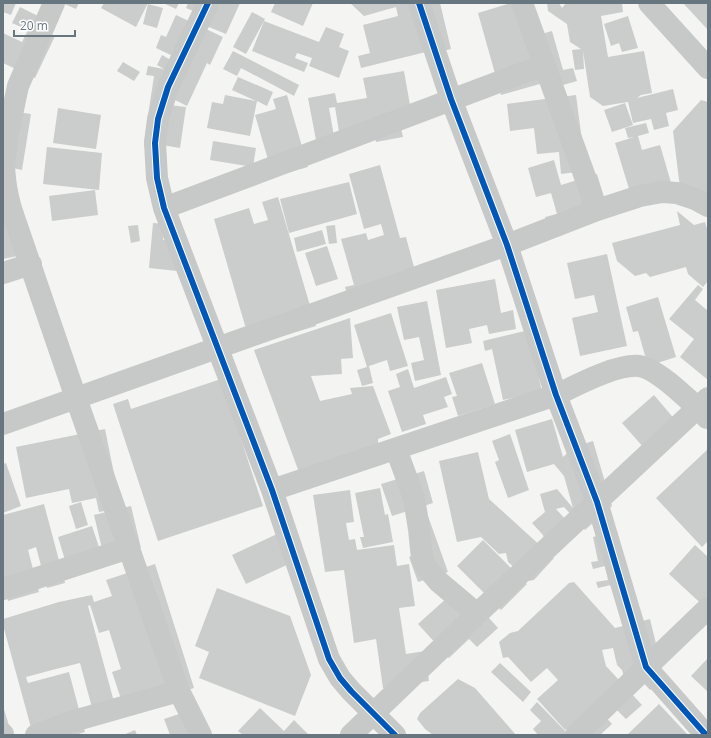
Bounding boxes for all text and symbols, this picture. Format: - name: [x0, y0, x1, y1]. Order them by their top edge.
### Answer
- scale bar: [14, 12, 75, 38]
- text: 20 m: [20, 17, 48, 34]

